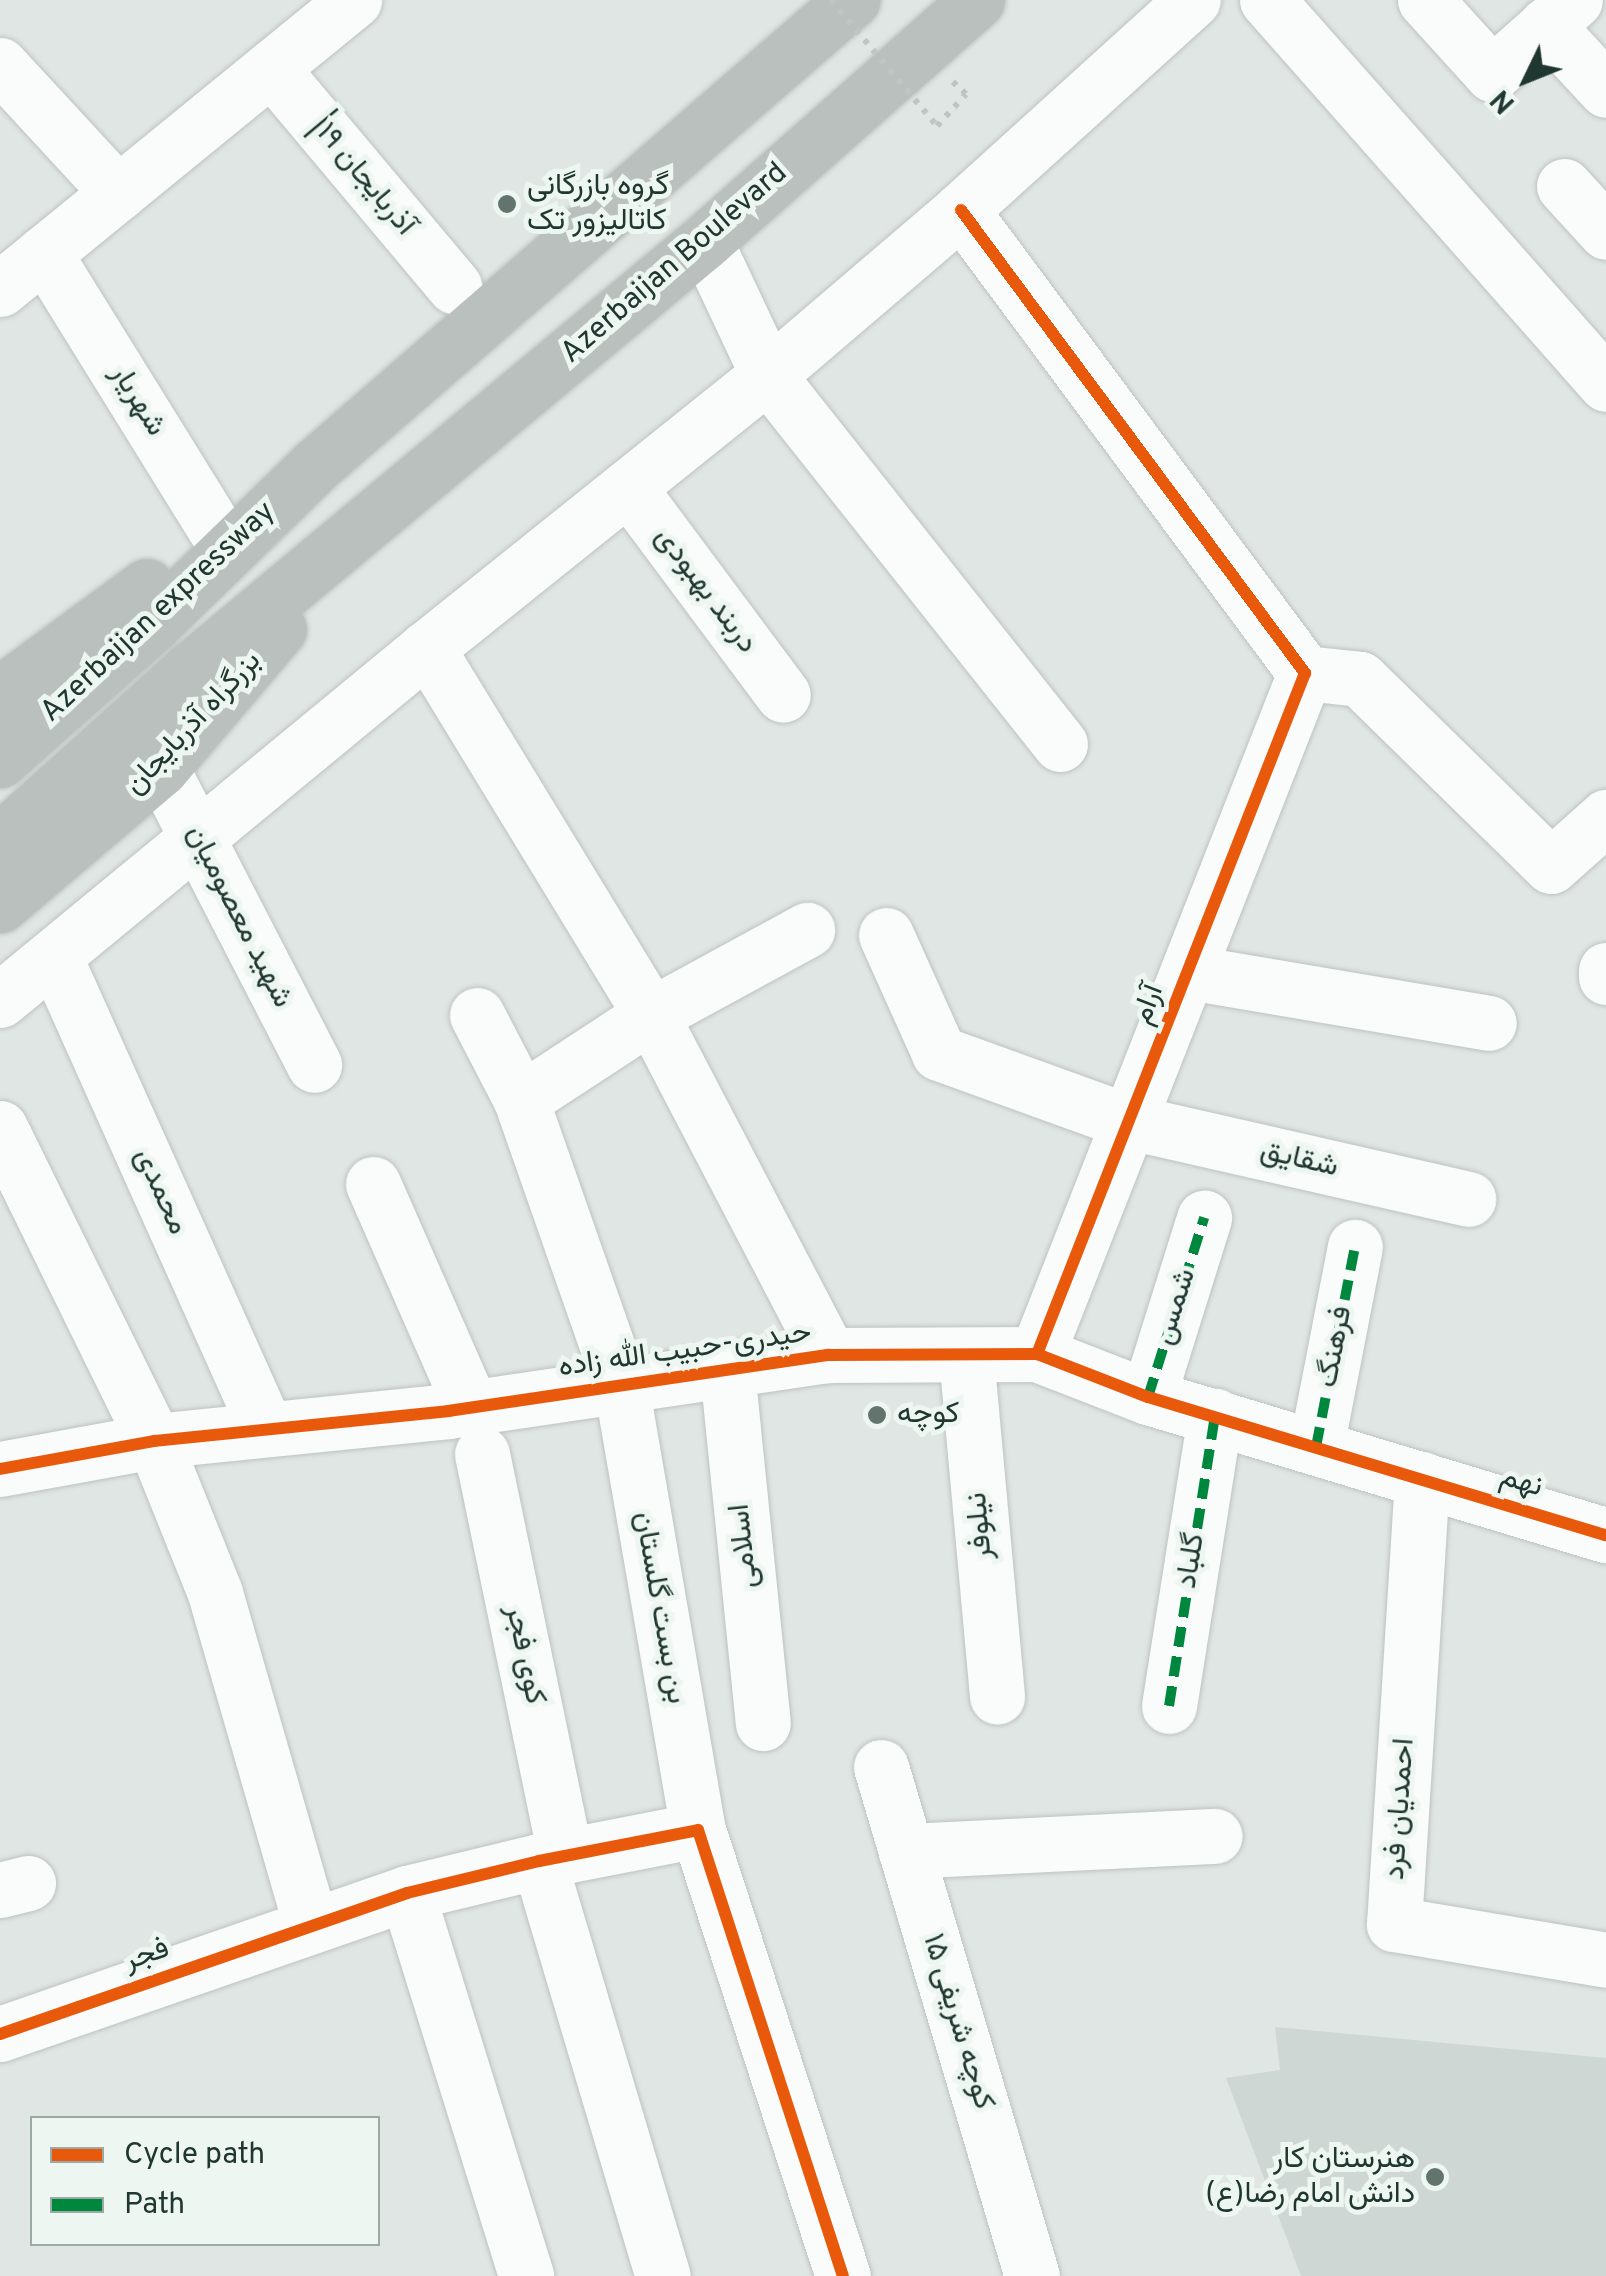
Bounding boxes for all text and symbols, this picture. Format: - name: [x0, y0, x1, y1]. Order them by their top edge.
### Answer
- north arrow: [1476, 30, 1576, 130]
- text: N: [1484, 81, 1524, 120]
- street label: |آذربایجان ۱۹: [302, 110, 422, 244]
- street label: Azerbaijan Boulevard: [554, 156, 796, 372]
- place label: گروه بازرگانی کاتالیزور تک: [527, 169, 669, 240]
- marker: گروه بازرگانی کاتالیزور تک: [496, 193, 518, 215]
- street label: شهریار: [101, 359, 173, 443]
- street label: Azerbaijan expressway: [34, 495, 284, 731]
- street label: دربند بهبودی: [646, 521, 764, 661]
- street label: بزرگراه آذربایجان: [118, 645, 270, 803]
- street label: شهید معصومیان: [177, 820, 299, 1014]
- street label: آرام: [1125, 980, 1173, 1030]
- street label: شقایق: [1257, 1134, 1341, 1186]
- street label: محمدی: [125, 1143, 195, 1241]
- street label: شمس: [1147, 1264, 1205, 1350]
- street label: فرهنگ: [1310, 1303, 1362, 1391]
- street label: حیدری-حبیب الله زاده: [556, 1315, 814, 1387]
- place label: کوچه: [897, 1397, 959, 1433]
- marker: کوچه: [866, 1404, 888, 1426]
- street label: نهم: [1495, 1460, 1547, 1506]
- street label: نیلوفر: [960, 1491, 1002, 1561]
- street label: اسلامی: [723, 1502, 767, 1590]
- street label: بن بست گلستان: [624, 1509, 694, 1707]
- street label: گلباد: [1170, 1531, 1214, 1591]
- street label: کوی فجر: [496, 1602, 552, 1708]
- street label: احمدیان فرد: [1378, 1737, 1424, 1881]
- street label: کوچه شریفی ۱۵: [913, 1930, 1001, 2114]
- street label: فجر: [120, 1932, 174, 1980]
- legend: [30, 2116, 380, 2246]
- text: Cycle path: [124, 2137, 265, 2174]
- place label: هنرستان کار دانش امام رضا(ع): [1205, 2142, 1415, 2212]
- marker: هنرستان کار دانش امام رضا(ع): [1424, 2166, 1446, 2188]
- text: Path: [124, 2187, 185, 2224]

